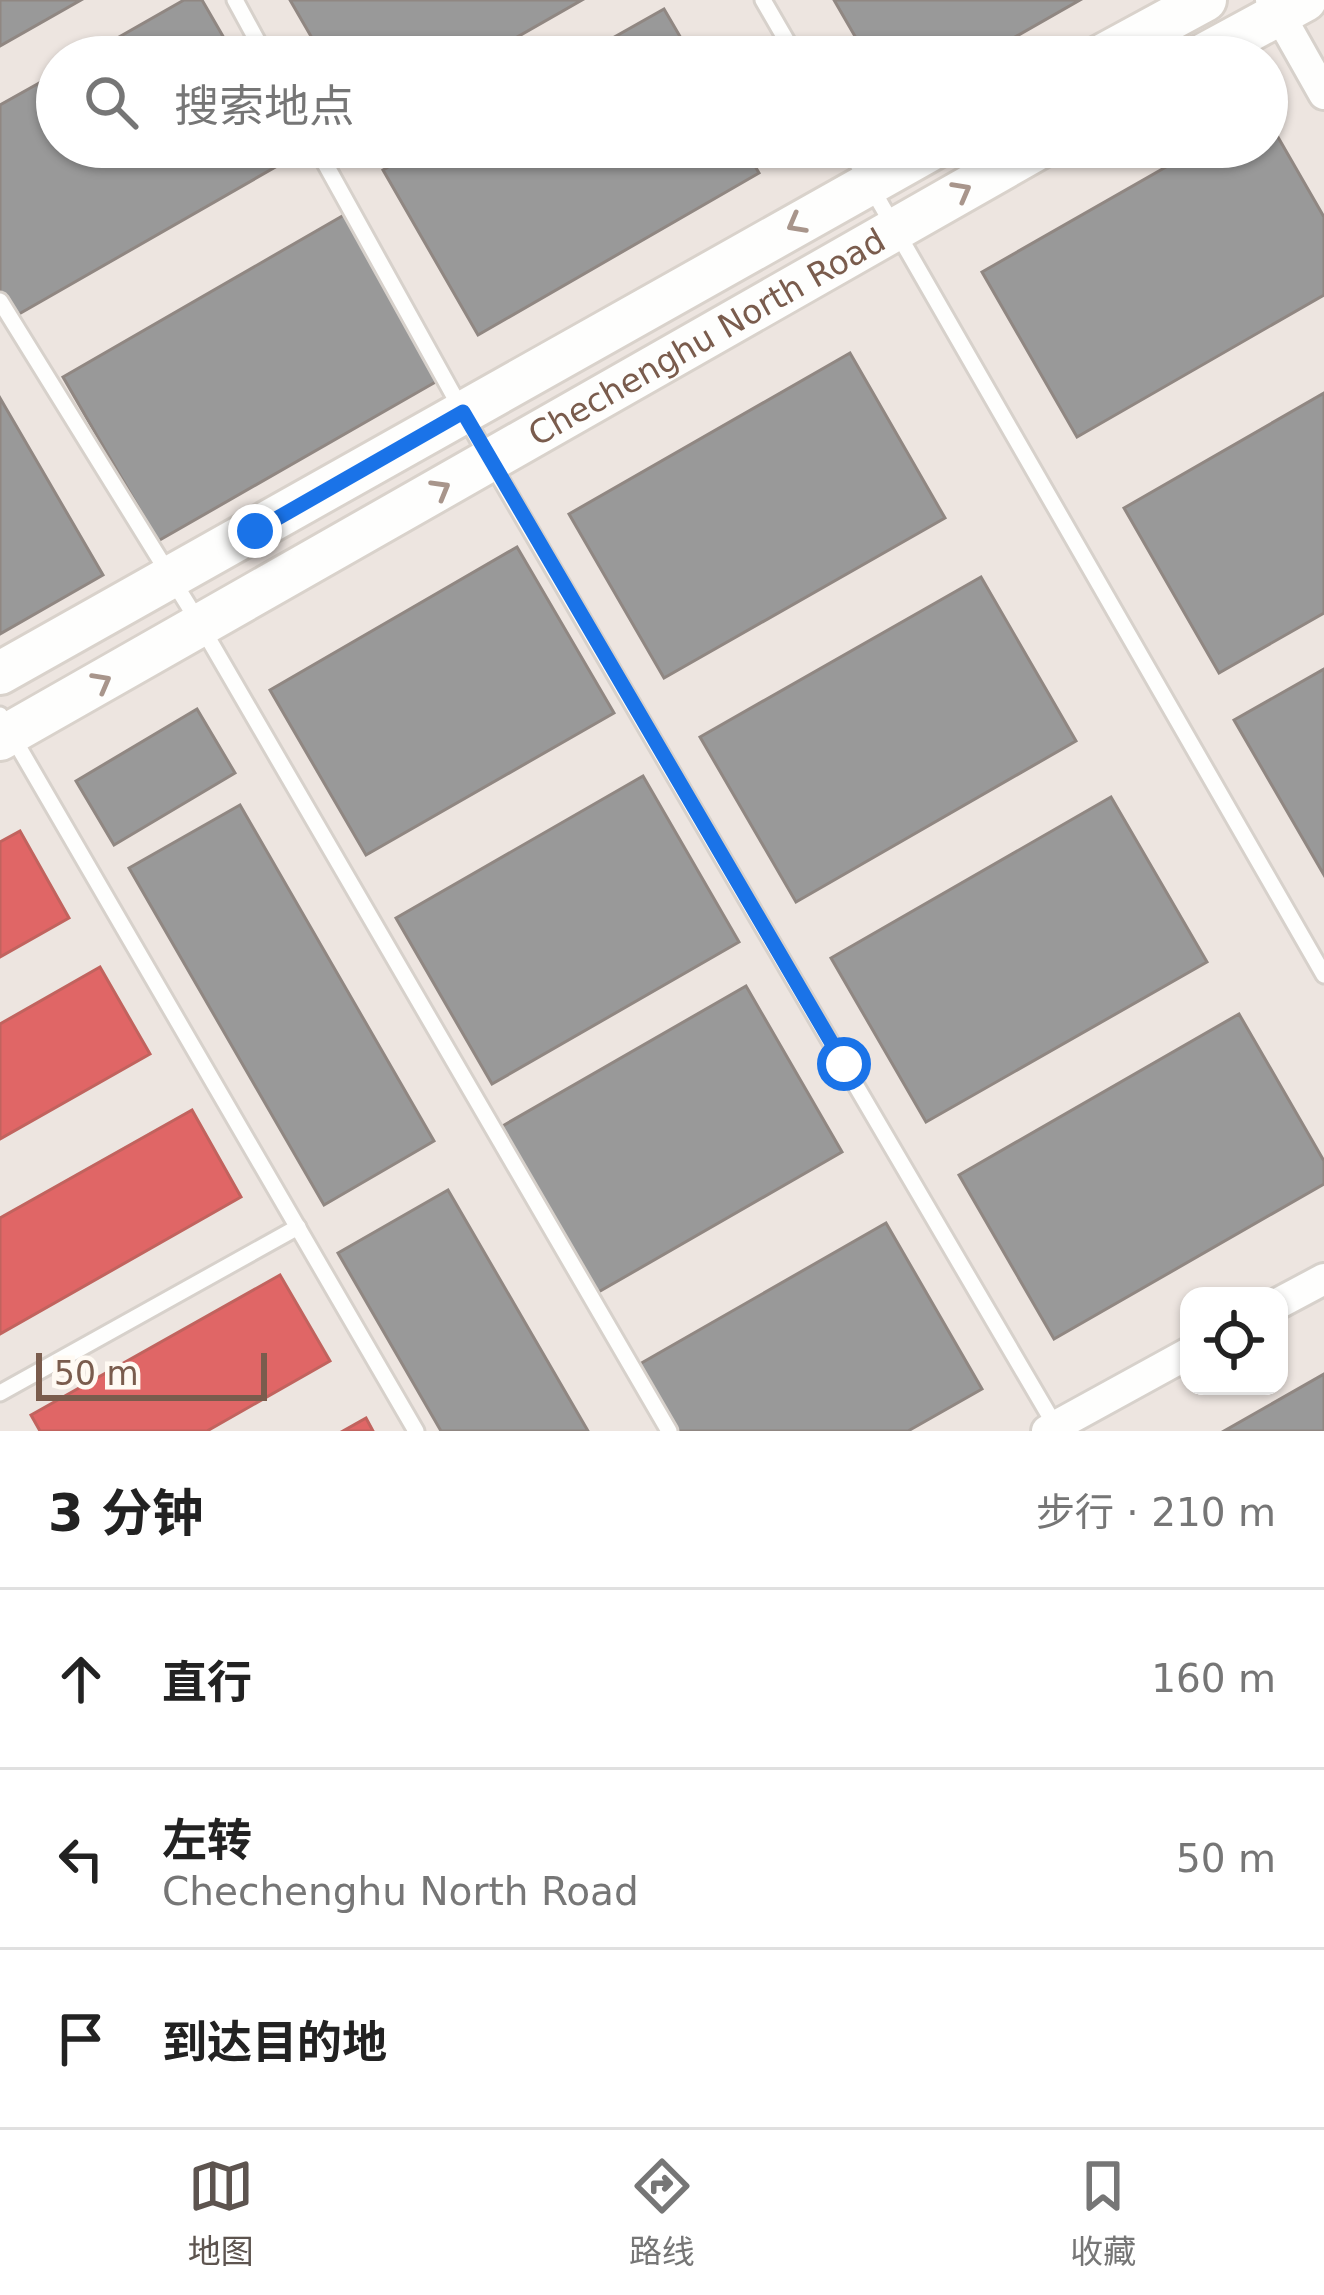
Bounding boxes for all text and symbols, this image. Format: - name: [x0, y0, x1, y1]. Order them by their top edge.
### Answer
- search box: [36, 36, 1288, 168]
- icon: search: [78, 69, 144, 135]
- text: 搜索地点: [174, 80, 354, 133]
- one-way arrow: [949, 182, 970, 205]
- one-way arrow: [788, 210, 809, 233]
- street label: Chechenghu North Road: [522, 220, 892, 454]
- one-way arrow: [428, 481, 450, 504]
- route end: [228, 504, 282, 558]
- one-way arrow: [89, 673, 111, 696]
- route start: [817, 1037, 871, 1091]
- map controls: [1180, 1287, 1288, 1395]
- button: locate: [1180, 1287, 1288, 1395]
- scale bar: [36, 1347, 267, 1400]
- text: 50 m: [54, 1354, 139, 1393]
- text: 3 分钟: [48, 1484, 203, 1543]
- text: 步行 · 210 m: [1036, 1490, 1276, 1535]
- icon: ahead: [48, 1646, 114, 1712]
- text: 直行: [162, 1656, 252, 1709]
- text: 160 m: [1151, 1656, 1276, 1701]
- text: 左转: [162, 1814, 252, 1867]
- icon: left: [48, 1826, 114, 1892]
- text: 50 m: [1176, 1836, 1276, 1881]
- text: Chechenghu North Road: [162, 1869, 639, 1914]
- icon: arrive: [48, 2006, 114, 2072]
- text: 到达目的地: [162, 2016, 387, 2069]
- tab: 地图: [188, 2153, 254, 2273]
- tab: 路线: [629, 2153, 695, 2273]
- tab: 收藏: [1070, 2153, 1136, 2273]

